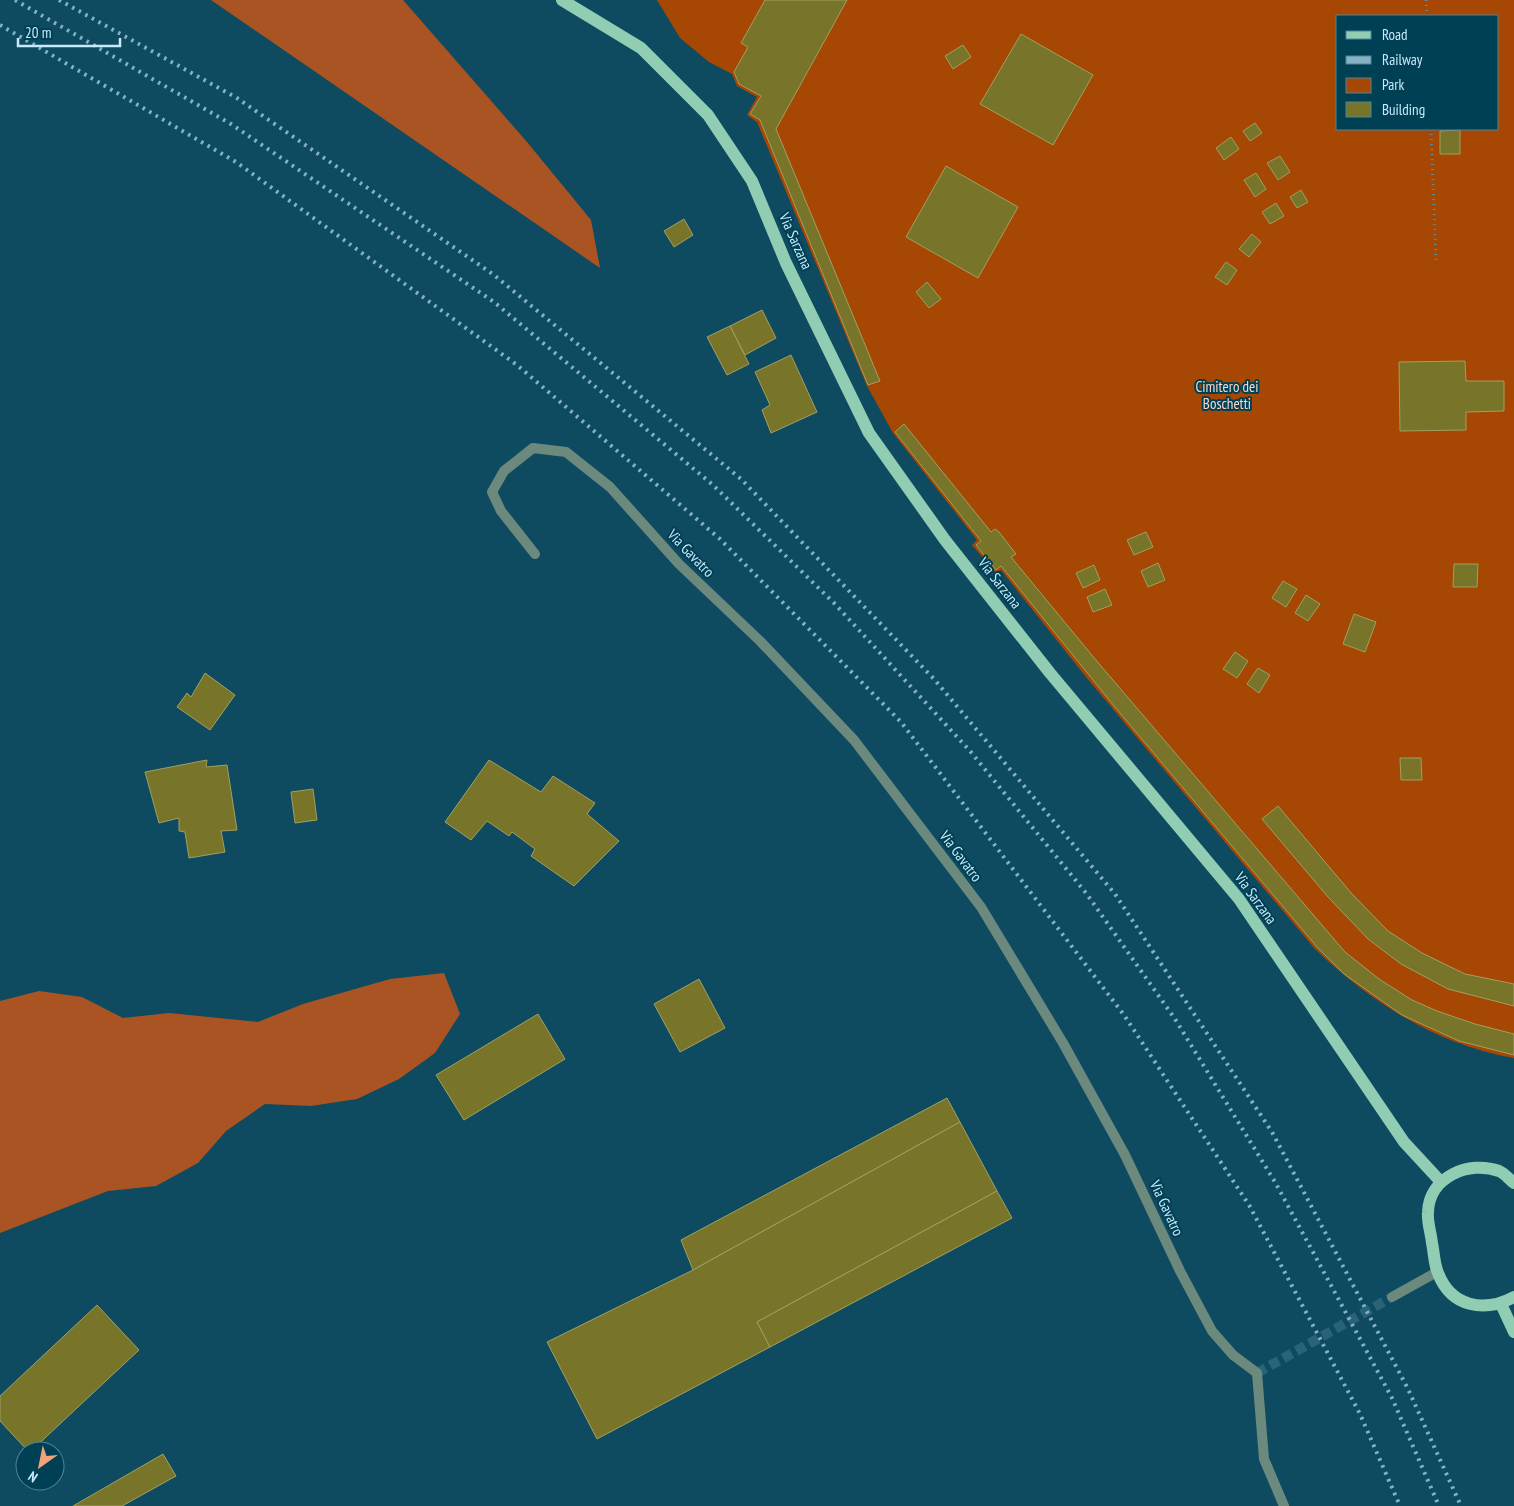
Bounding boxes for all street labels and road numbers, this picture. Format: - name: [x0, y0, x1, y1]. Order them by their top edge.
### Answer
- street label: Via Sarzana: [775, 209, 817, 272]
- street label: Via Gavatro: [663, 524, 718, 581]
- street label: Via Sarzana: [973, 553, 1026, 612]
- street label: Via Gavatro: [935, 826, 986, 885]
- street label: Via Sarzana: [1230, 867, 1281, 928]
- street label: Via Gavatro: [1145, 1176, 1188, 1239]

